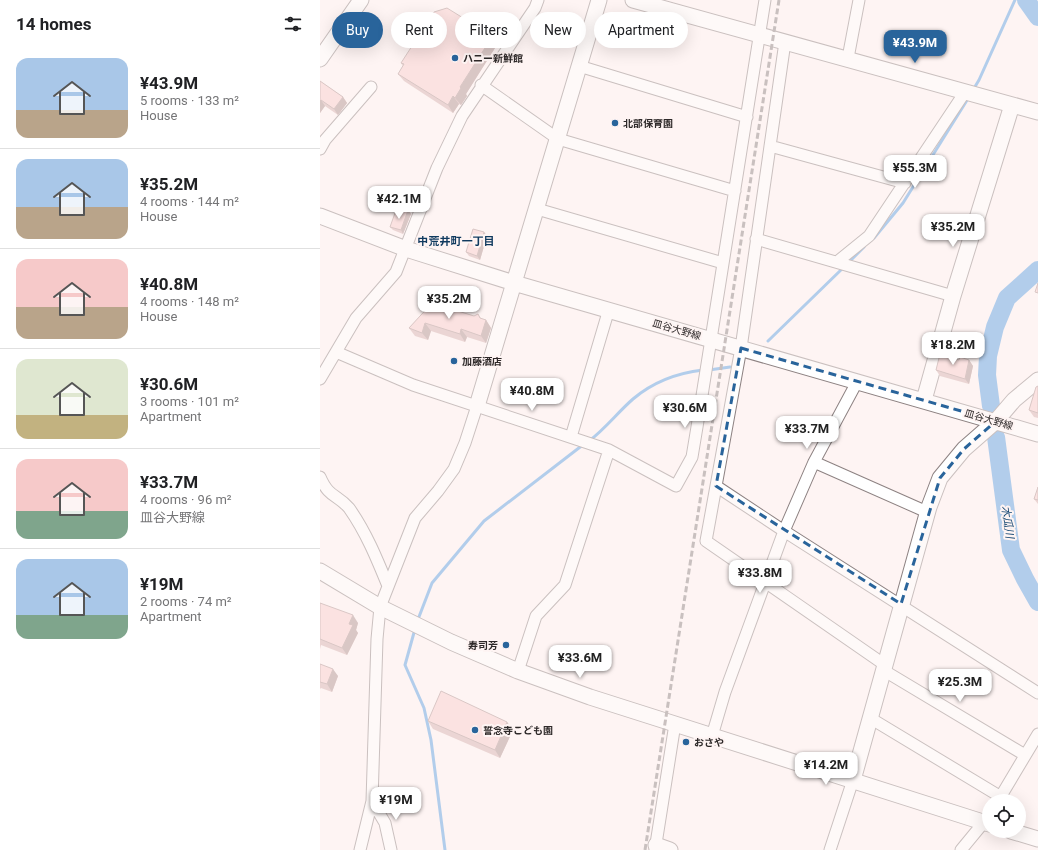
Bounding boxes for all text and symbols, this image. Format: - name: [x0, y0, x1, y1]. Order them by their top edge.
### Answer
- chip: Buy: [332, 12, 383, 48]
- chip: Rent: [391, 12, 447, 48]
- chip: Filters: [455, 12, 522, 48]
- chip: New: [530, 12, 586, 48]
- chip: Apartment: [594, 12, 688, 48]
- icon: filters: [282, 13, 304, 35]
- text: 14 homes: [16, 14, 92, 34]
- pin: ¥43.9M: [882, 30, 948, 64]
- text: ¥43.9M: [893, 35, 937, 50]
- marker: ハニー新鮮館: [450, 53, 460, 63]
- place label: ハニー新鮮館: [463, 53, 523, 64]
- text: ¥43.9M: [140, 73, 198, 93]
- icon: home: [48, 74, 96, 122]
- text: 5 rooms · 133 m²: [140, 93, 239, 108]
- text: House: [140, 108, 177, 123]
- marker: 北部保育園: [610, 118, 620, 128]
- place label: 北部保育園: [623, 118, 673, 129]
- pin: ¥55.3M: [882, 155, 948, 189]
- text: ¥55.3M: [893, 160, 937, 175]
- text: ¥35.2M: [140, 174, 198, 194]
- icon: home: [48, 175, 96, 223]
- pin: ¥42.1M: [366, 186, 432, 220]
- text: ¥42.1M: [377, 191, 421, 206]
- text: 4 rooms · 144 m²: [140, 194, 239, 209]
- text: House: [140, 209, 177, 224]
- pin: ¥35.2M: [920, 214, 986, 248]
- text: ¥35.2M: [931, 219, 975, 234]
- district label: 中荒井町一丁目: [418, 235, 495, 248]
- text: ¥40.8M: [140, 274, 198, 294]
- icon: home: [48, 275, 96, 323]
- pin: ¥35.2M: [416, 286, 482, 320]
- text: ¥35.2M: [427, 291, 471, 306]
- text: 4 rooms · 148 m²: [140, 294, 239, 309]
- text: House: [140, 309, 177, 324]
- street label: 皿谷大野線: [651, 317, 702, 342]
- pin: ¥18.2M: [920, 332, 986, 366]
- text: ¥18.2M: [931, 337, 975, 352]
- marker: 加藤酒店: [449, 356, 459, 366]
- place label: 加藤酒店: [462, 356, 502, 367]
- text: ¥30.6M: [140, 374, 198, 394]
- icon: home: [48, 375, 96, 423]
- pin: ¥40.8M: [499, 378, 565, 412]
- text: ¥40.8M: [510, 383, 554, 398]
- text: 3 rooms · 101 m²: [140, 394, 239, 409]
- pin: ¥30.6M: [652, 395, 718, 429]
- text: ¥30.6M: [663, 400, 707, 415]
- street label: 皿谷大野線: [963, 407, 1014, 432]
- text: Apartment: [140, 409, 202, 424]
- pin: ¥33.7M: [774, 416, 840, 450]
- text: ¥33.7M: [785, 421, 829, 436]
- text: ¥33.7M: [140, 472, 198, 492]
- icon: home: [48, 475, 96, 523]
- text: 4 rooms · 96 m²: [140, 492, 232, 507]
- water label: 木瓜川: [999, 505, 1016, 540]
- text: 皿谷大野線: [140, 510, 205, 525]
- pin: ¥33.8M: [727, 560, 793, 594]
- text: ¥33.8M: [738, 565, 782, 580]
- text: ¥19M: [140, 574, 184, 594]
- icon: home: [48, 575, 96, 623]
- text: 2 rooms · 74 m²: [140, 594, 232, 609]
- text: Apartment: [140, 609, 202, 624]
- place label: 寿司芳: [468, 640, 498, 651]
- marker: 寿司芳: [501, 640, 511, 650]
- pin: ¥33.6M: [547, 645, 613, 679]
- text: ¥33.6M: [558, 650, 602, 665]
- pin: ¥25.3M: [927, 669, 993, 703]
- text: ¥25.3M: [938, 674, 982, 689]
- marker: 誓念寺こども園: [470, 725, 480, 735]
- place label: 誓念寺こども園: [483, 725, 553, 736]
- marker: おさや: [681, 737, 691, 747]
- place label: おさや: [694, 737, 724, 748]
- pin: ¥14.2M: [793, 752, 859, 786]
- text: ¥14.2M: [804, 757, 848, 772]
- pin: ¥19M: [372, 787, 420, 821]
- text: ¥19M: [379, 792, 413, 807]
- map controls: [982, 794, 1026, 838]
- button: locate: [982, 794, 1026, 838]

